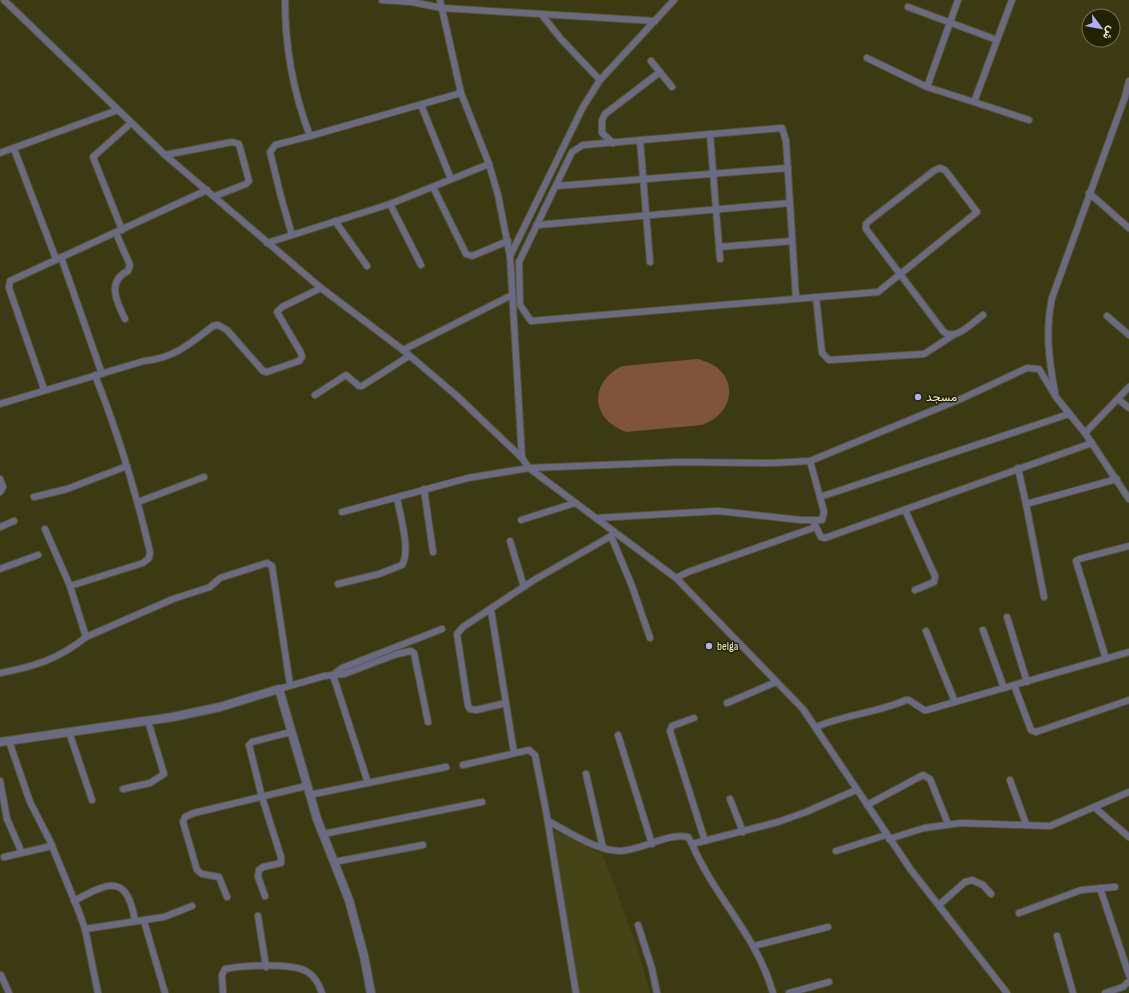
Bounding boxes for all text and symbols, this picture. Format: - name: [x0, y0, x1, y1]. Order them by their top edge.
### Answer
- north arrow: [1081, 8, 1121, 48]
- text: ش: [1100, 24, 1118, 42]
- place label: مسجد: [926, 390, 957, 405]
- marker: مسجد: [913, 392, 923, 402]
- place label: belga: [717, 639, 739, 654]
- marker: belga: [704, 641, 714, 651]

